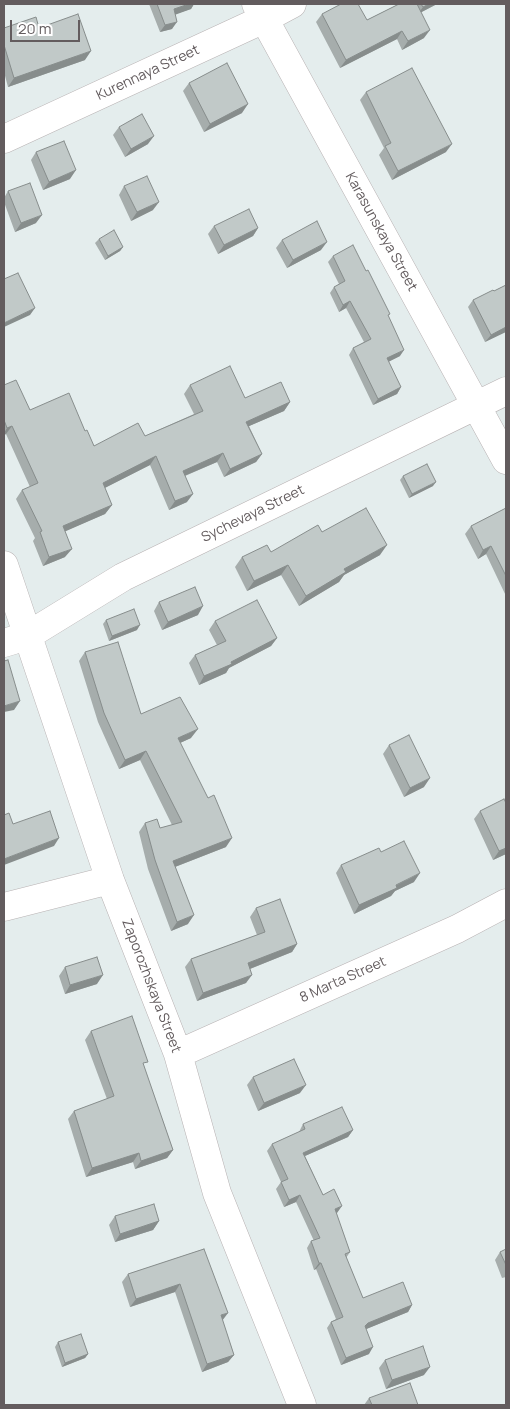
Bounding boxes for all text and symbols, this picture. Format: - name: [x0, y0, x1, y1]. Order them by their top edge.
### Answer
- scale bar: [12, 10, 82, 42]
- text: 20 m: [18, 18, 51, 39]
- street label: Kurennaya Street: [94, 42, 202, 104]
- street label: Karasunskaya Street: [341, 170, 421, 294]
- street label: Sychevaya Street: [199, 482, 307, 546]
- street label: Zaporozhskaya Street: [118, 917, 184, 1055]
- street label: 8 Marta Street: [297, 953, 389, 1007]

